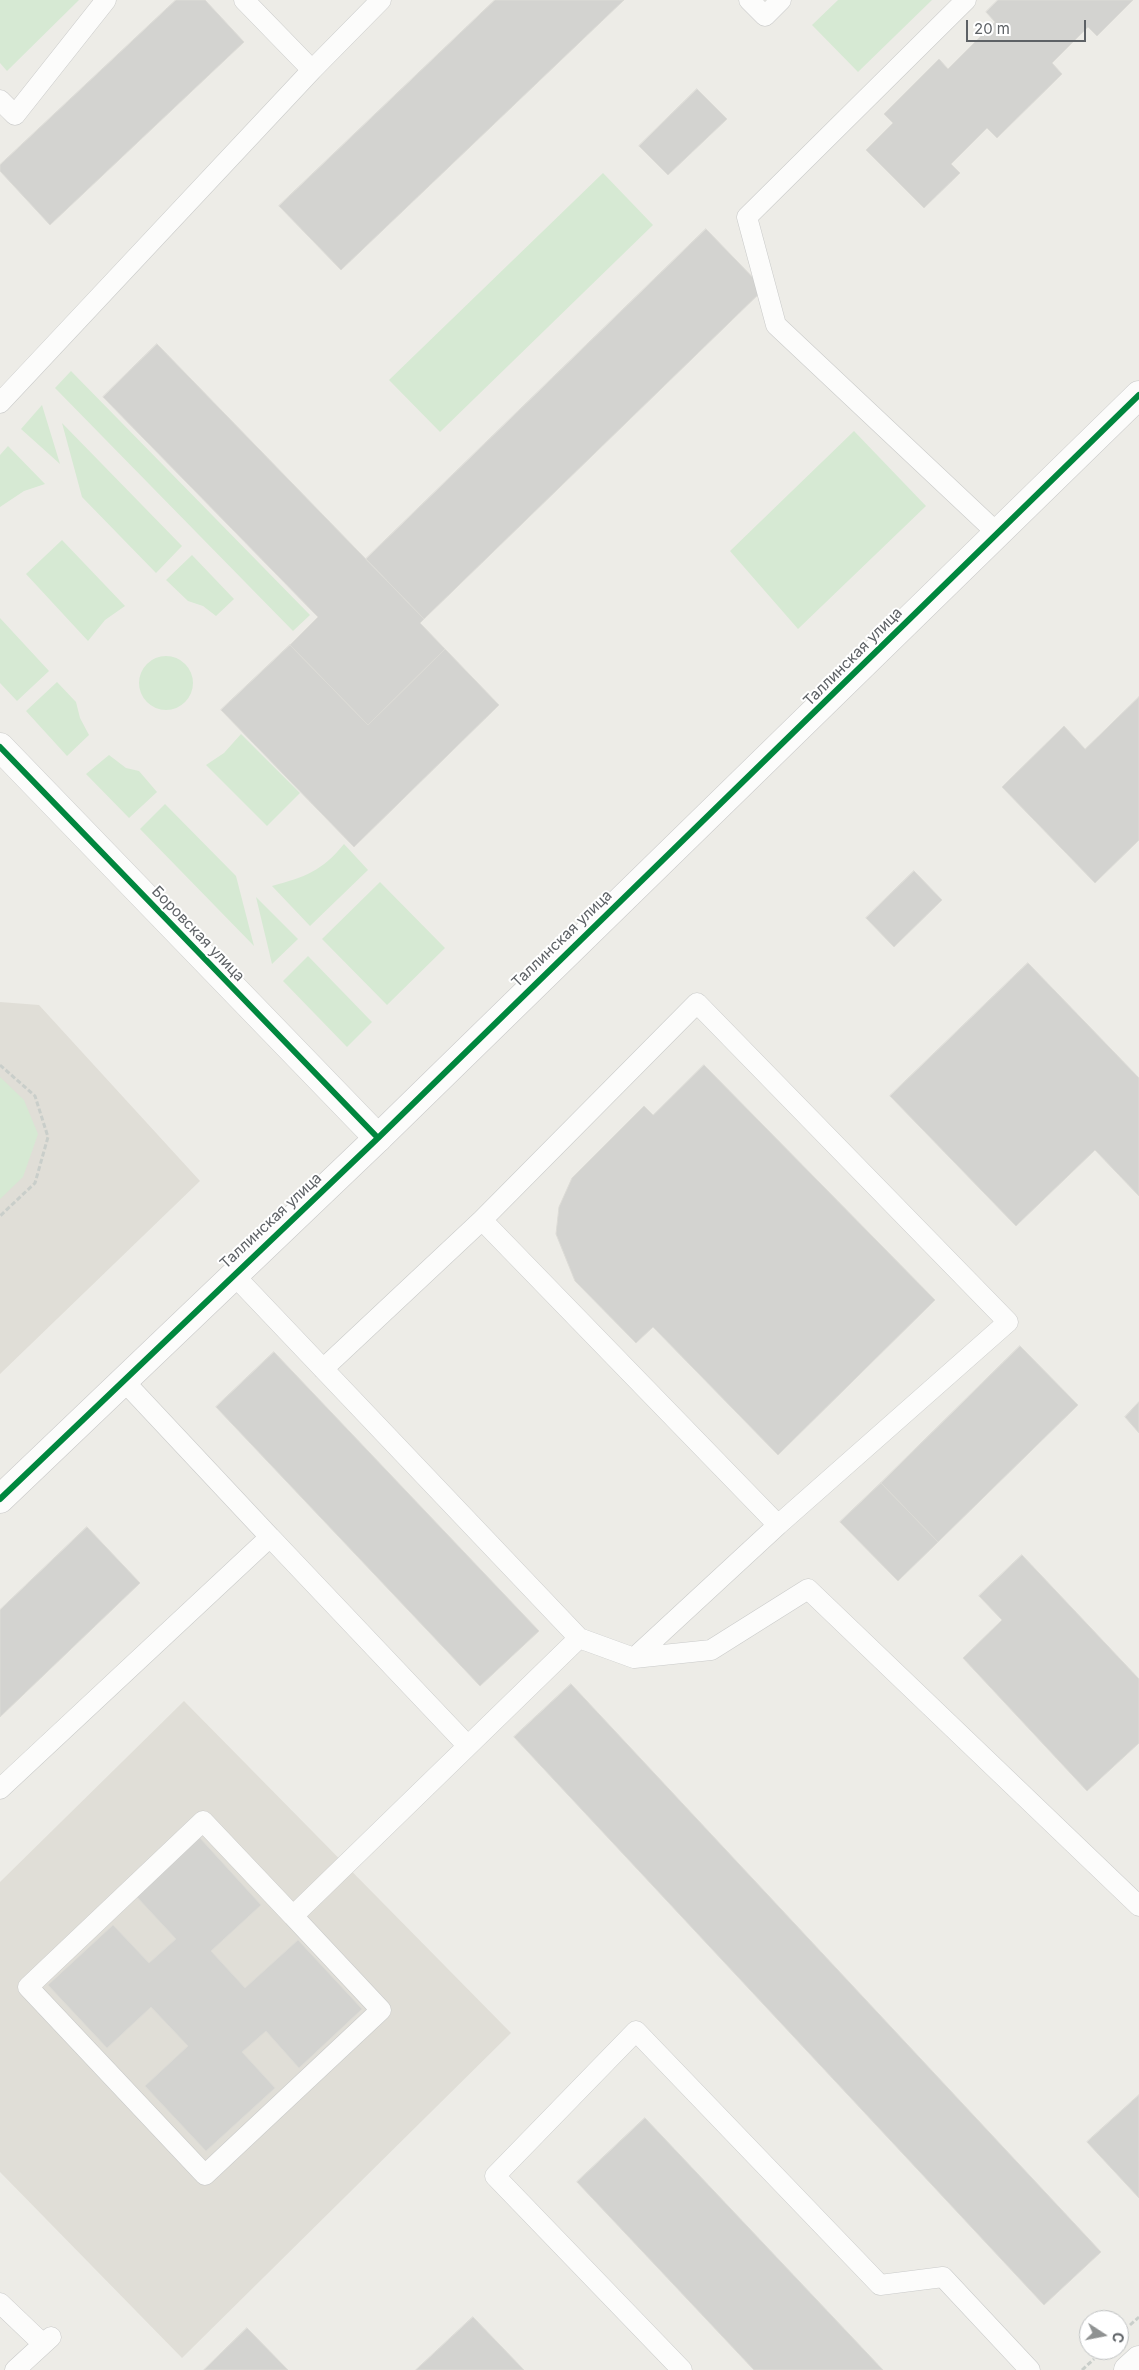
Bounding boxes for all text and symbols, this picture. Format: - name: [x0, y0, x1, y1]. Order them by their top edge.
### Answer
- scale bar: [969, 10, 1089, 42]
- text: 20 m: [974, 19, 1010, 38]
- street label: Таллинская улица: [800, 604, 906, 710]
- street label: Боровская улица: [148, 883, 248, 985]
- street label: Таллинская улица: [508, 887, 616, 991]
- street label: Таллинская улица: [216, 1169, 326, 1273]
- north arrow: [1079, 2310, 1129, 2360]
- text: С: [1109, 2331, 1128, 2344]

